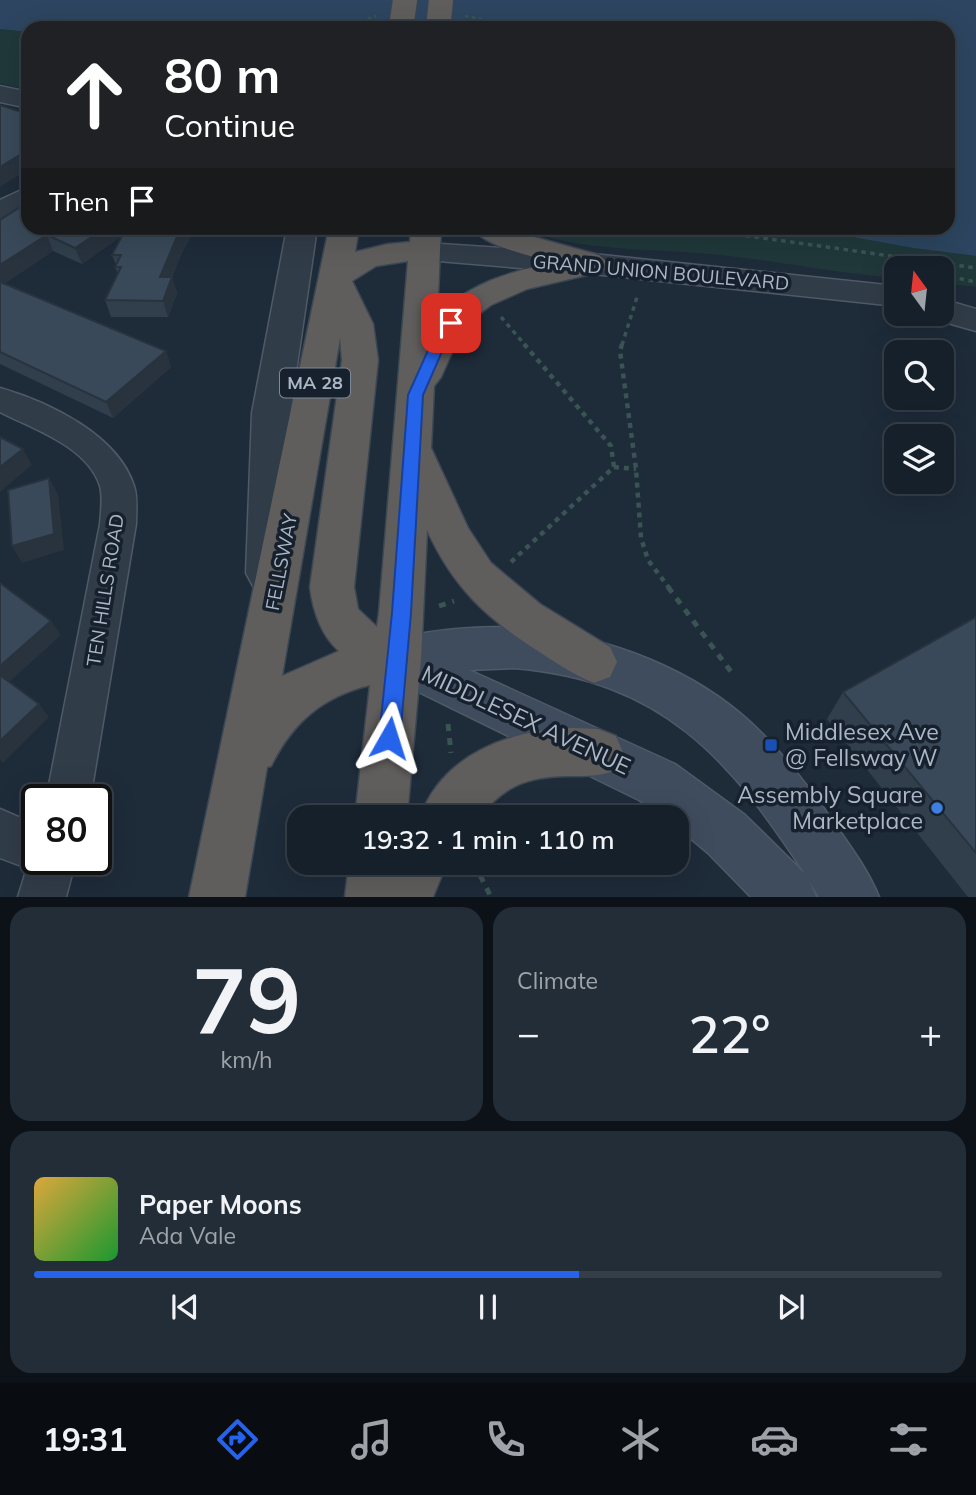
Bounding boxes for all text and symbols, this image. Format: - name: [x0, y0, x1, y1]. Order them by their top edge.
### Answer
- text: 80 m: [164, 44, 280, 105]
- icon: ahead: [49, 49, 140, 140]
- text: Continue: [164, 105, 295, 145]
- icon: arrive: [123, 182, 161, 220]
- text: Then: [49, 185, 109, 218]
- street label: GRAND UNION BOULEVARD: [532, 249, 790, 295]
- north arrow: [884, 256, 954, 326]
- map controls: [884, 256, 954, 494]
- pin: [421, 293, 481, 353]
- icon: arrive: [432, 304, 470, 342]
- button: search: [884, 340, 954, 410]
- road number: MA 28: [280, 368, 350, 398]
- button: layers: [884, 424, 954, 494]
- street label: FELLSWAY: [260, 511, 302, 612]
- street label: TEN HILLS ROAD: [81, 512, 129, 668]
- street label: MIDDLESEX AVENUE: [417, 658, 635, 781]
- position arrow: [352, 701, 426, 775]
- place label: Middlesex Ave @ Fellsway W: [785, 717, 939, 772]
- marker: Middlesex Ave @ Fellsway W: [763, 737, 779, 753]
- place label: Assembly Square Marketplace: [737, 780, 923, 835]
- speed limit sign: 80: [21, 784, 112, 875]
- marker: Assembly Square Marketplace: [929, 800, 945, 816]
- text: 19:32 · 1 min · 110 m: [361, 823, 615, 856]
- text: 79: [192, 942, 301, 1056]
- text: Climate: [517, 966, 598, 995]
- text: 22°: [689, 1001, 770, 1066]
- text: −: [517, 1009, 540, 1057]
- text: +: [919, 1009, 942, 1057]
- text: km/h: [220, 1045, 273, 1074]
- text: Paper Moons: [139, 1188, 302, 1221]
- text: Ada Vale: [139, 1221, 236, 1250]
- icon: previous: [166, 1288, 204, 1326]
- icon: pause: [469, 1288, 507, 1326]
- icon: next: [772, 1288, 810, 1326]
- icon: directions: [213, 1415, 262, 1464]
- icon: music: [347, 1415, 396, 1464]
- icon: phone: [481, 1415, 530, 1464]
- icon: climate: [616, 1415, 665, 1464]
- icon: car: [750, 1415, 799, 1464]
- icon: filters: [884, 1415, 933, 1464]
- text: 19:31: [43, 1419, 127, 1459]

